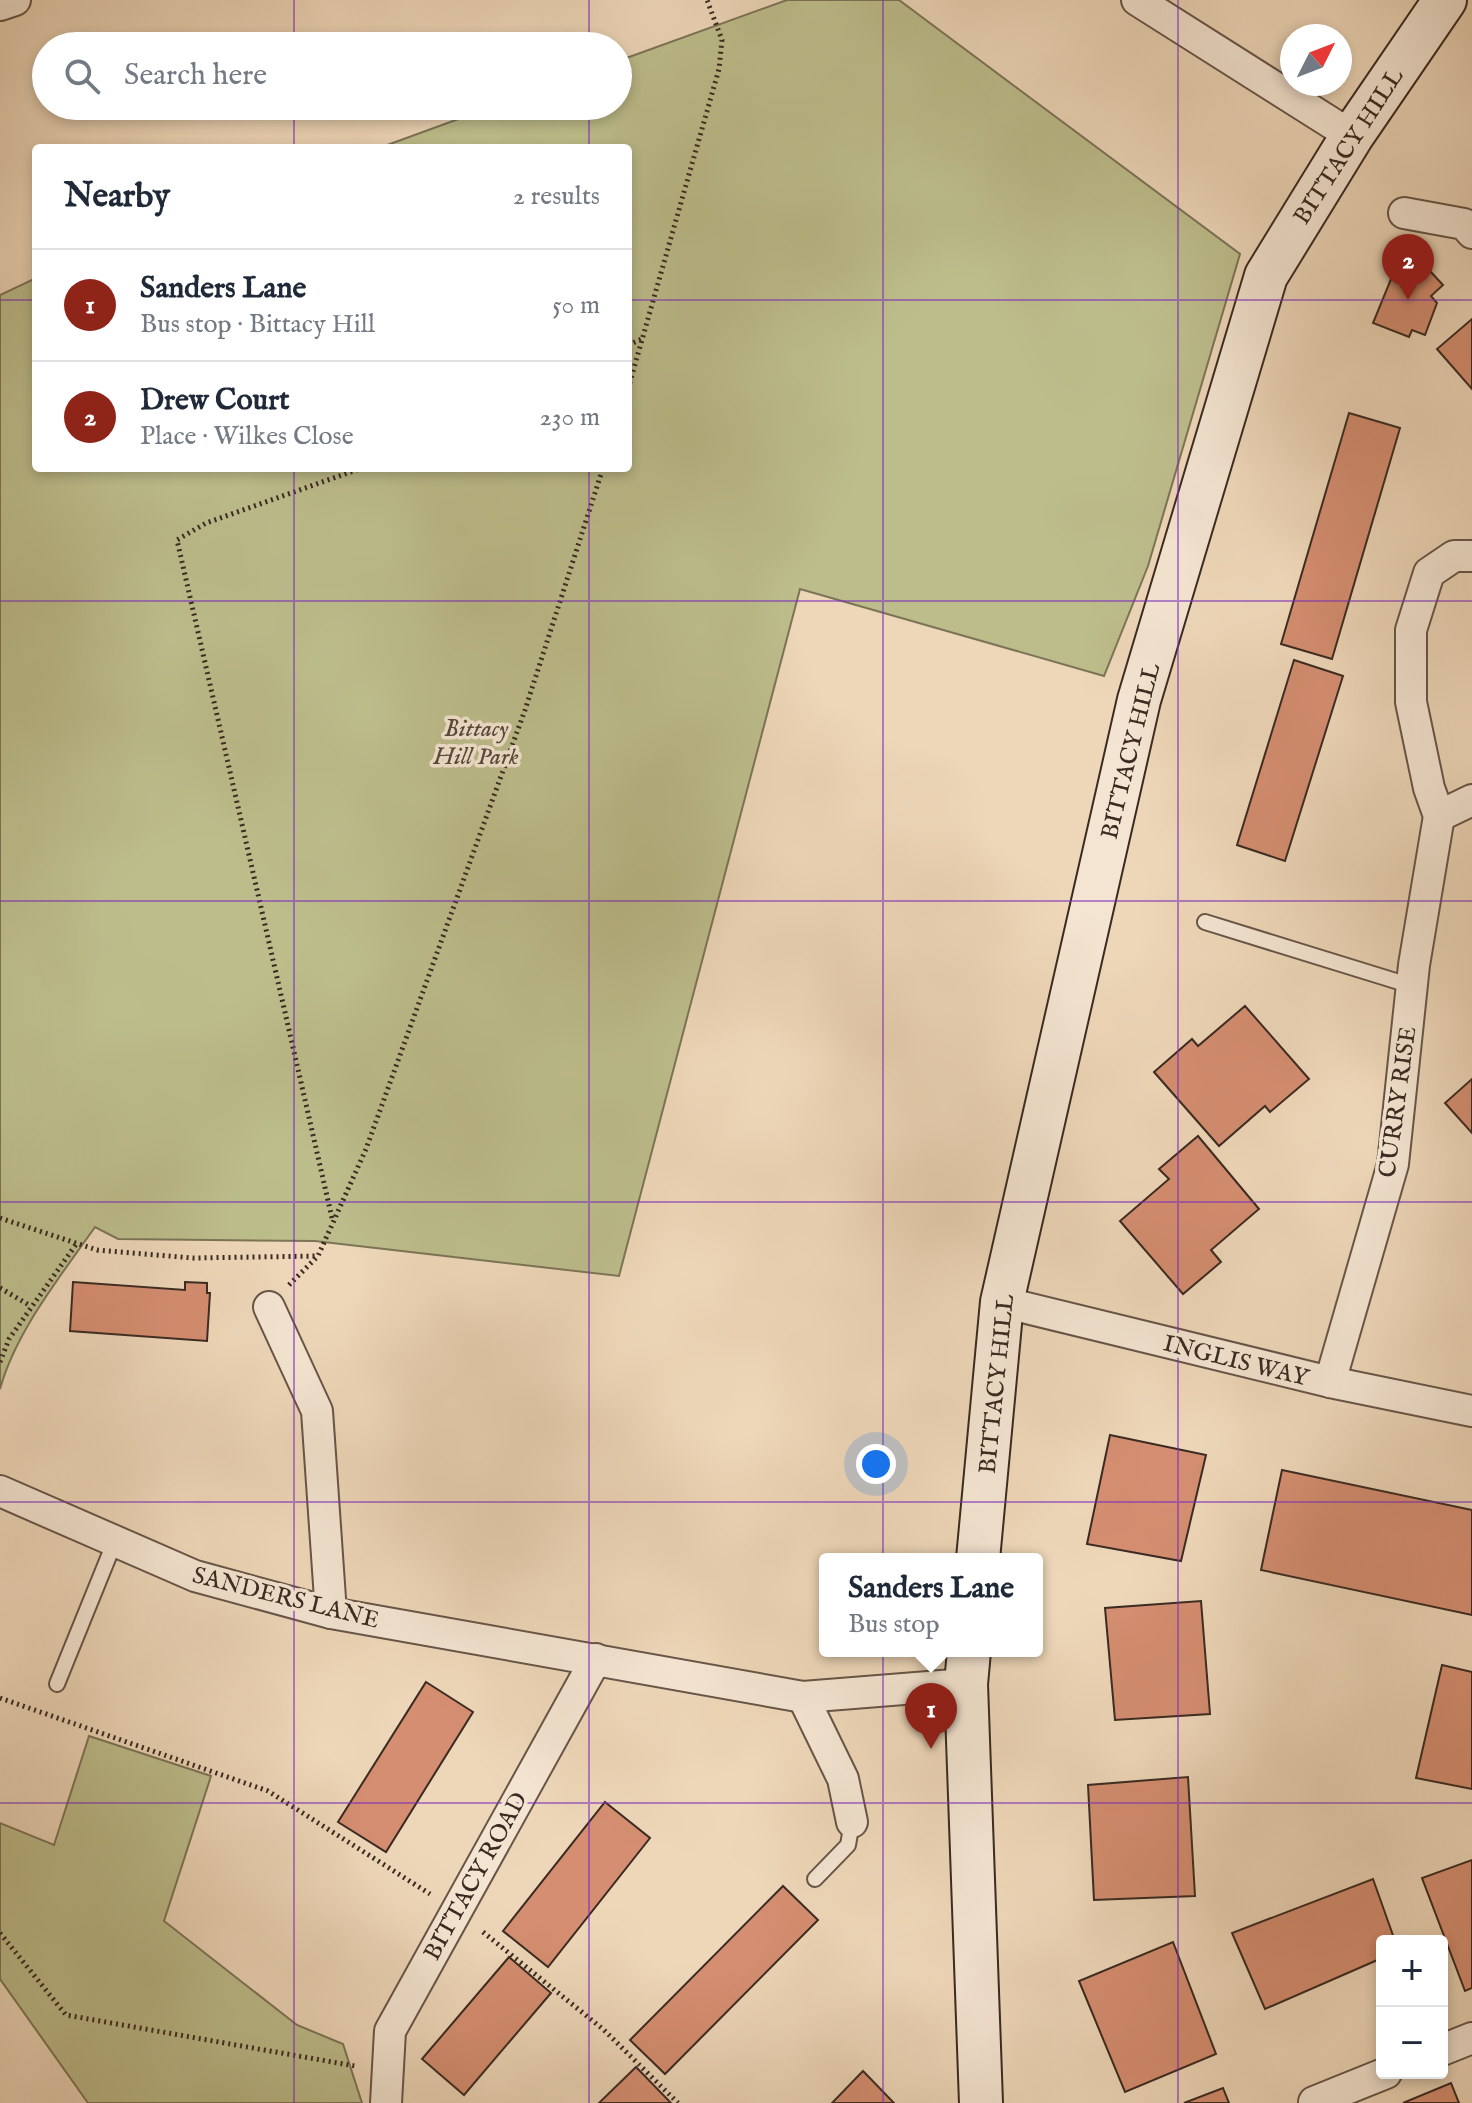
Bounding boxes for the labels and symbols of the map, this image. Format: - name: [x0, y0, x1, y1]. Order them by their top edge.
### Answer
- north arrow: [1280, 24, 1352, 96]
- street label: BITTACY HILL: [1287, 62, 1412, 231]
- pin: 2: [1382, 234, 1434, 300]
- street label: BITTACY HILL: [1095, 659, 1169, 843]
- park label: Bittacy Hill Park: [432, 714, 519, 773]
- street label: CURRY RISE: [1373, 1025, 1424, 1180]
- street label: BITTACY HILL: [973, 1292, 1022, 1476]
- street label: INGLIS WAY: [1160, 1328, 1313, 1395]
- your location: [856, 1444, 896, 1484]
- street label: SANDERS LANE: [189, 1560, 382, 1637]
- pin: 1: [905, 1683, 957, 1749]
- street label: BITTACY ROAD: [417, 1787, 535, 1966]

